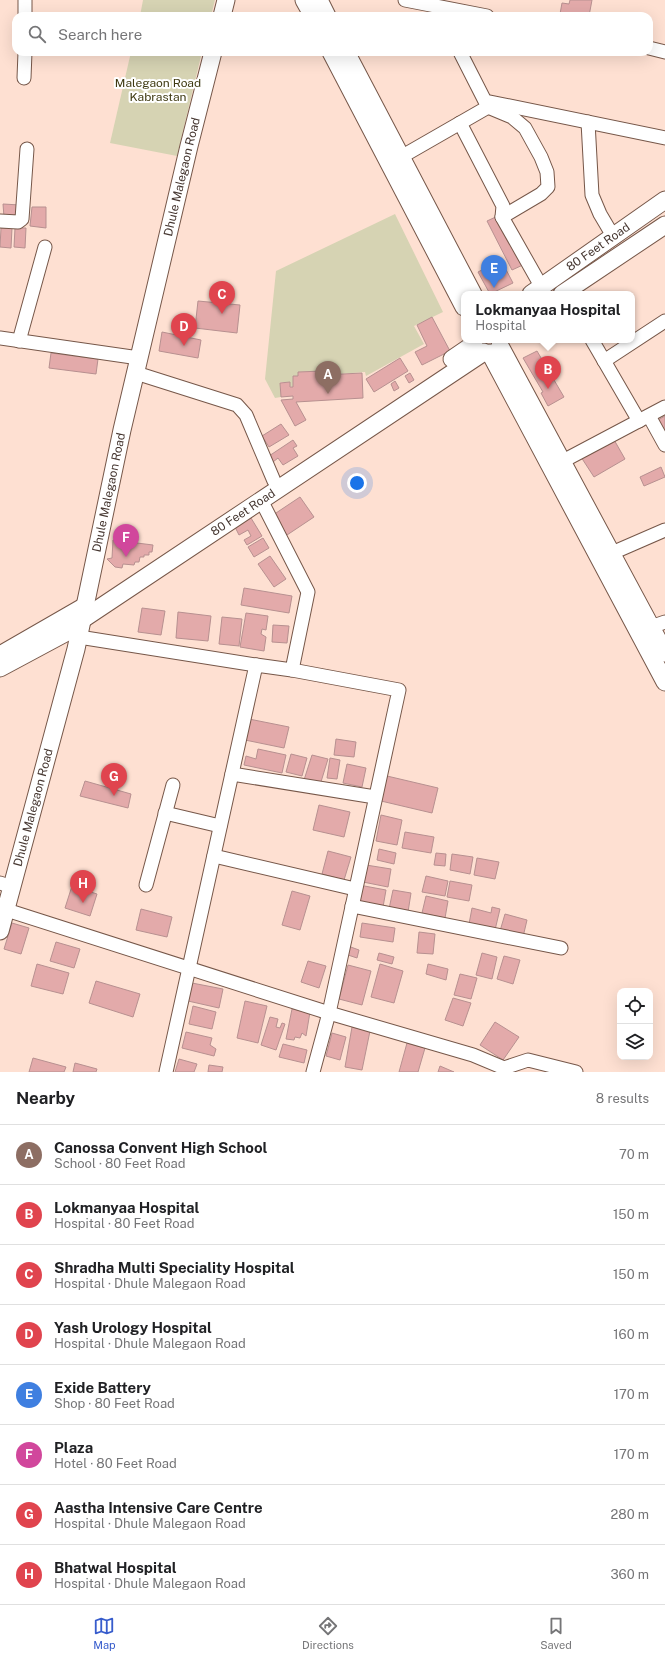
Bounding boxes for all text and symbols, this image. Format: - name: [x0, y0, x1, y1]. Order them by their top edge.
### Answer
- search box: [12, 12, 653, 56]
- icon: search: [26, 23, 48, 45]
- text: Search here: [58, 26, 142, 43]
- park label: Malegaon Road Kabrastan: [115, 76, 201, 104]
- street label: Dhule Malegaon Road: [161, 116, 203, 238]
- street label: 80 Feet Road: [564, 220, 633, 274]
- pin: E: [481, 255, 507, 288]
- pin: C: [209, 281, 235, 314]
- popup: [461, 291, 635, 343]
- text: Lokmanyaa Hospital: [475, 301, 621, 318]
- pin: D: [171, 313, 197, 346]
- text: Hospital: [475, 318, 526, 333]
- pin: B: [535, 356, 561, 389]
- pin: A: [315, 361, 341, 394]
- street label: Dhule Malegaon Road: [90, 431, 128, 553]
- your location: [347, 473, 367, 493]
- street label: 80 Feet Road: [208, 486, 278, 539]
- pin: F: [113, 524, 139, 557]
- street label: Dhule Malegaon Road: [11, 747, 56, 868]
- pin: G: [101, 763, 127, 796]
- pin: H: [70, 870, 96, 903]
- map controls: [617, 988, 653, 1060]
- button: locate: [617, 988, 653, 1024]
- button: layers: [617, 1024, 653, 1060]
- text: Nearby: [16, 1088, 75, 1108]
- text: 8 results: [596, 1091, 649, 1106]
- text: Canossa Convent High School: [54, 1139, 268, 1156]
- text: A: [24, 1147, 34, 1162]
- text: 70 m: [619, 1147, 649, 1162]
- text: School · 80 Feet Road: [54, 1156, 185, 1171]
- text: Lokmanyaa Hospital: [54, 1199, 199, 1216]
- text: B: [25, 1207, 33, 1222]
- text: 150 m: [613, 1207, 649, 1222]
- text: Hospital · 80 Feet Road: [54, 1216, 194, 1231]
- text: Shradha Multi Speciality Hospital: [54, 1259, 295, 1276]
- text: C: [24, 1267, 34, 1282]
- text: 150 m: [613, 1267, 649, 1282]
- text: Hospital · Dhule Malegaon Road: [54, 1276, 246, 1291]
- text: Yash Urology Hospital: [54, 1319, 212, 1336]
- text: D: [24, 1327, 34, 1342]
- text: 160 m: [613, 1327, 649, 1342]
- text: Hospital · Dhule Malegaon Road: [54, 1336, 246, 1351]
- text: Exide Battery: [54, 1379, 151, 1396]
- text: E: [25, 1387, 33, 1402]
- text: 170 m: [614, 1387, 649, 1402]
- text: Shop · 80 Feet Road: [54, 1396, 175, 1411]
- text: Plaza: [54, 1439, 93, 1456]
- text: F: [25, 1447, 33, 1462]
- text: 170 m: [614, 1447, 649, 1462]
- text: Hotel · 80 Feet Road: [54, 1456, 177, 1471]
- text: Aastha Intensive Care Centre: [54, 1499, 263, 1516]
- text: G: [24, 1507, 34, 1522]
- text: 280 m: [611, 1507, 649, 1522]
- text: Hospital · Dhule Malegaon Road: [54, 1516, 246, 1531]
- text: Bhatwal Hospital: [54, 1559, 177, 1576]
- text: H: [24, 1567, 34, 1582]
- text: 360 m: [611, 1567, 649, 1582]
- text: Hospital · Dhule Malegaon Road: [54, 1576, 246, 1591]
- tab: Map: [93, 1615, 116, 1651]
- tab: Directions: [302, 1615, 354, 1651]
- tab: Saved: [540, 1615, 572, 1651]

